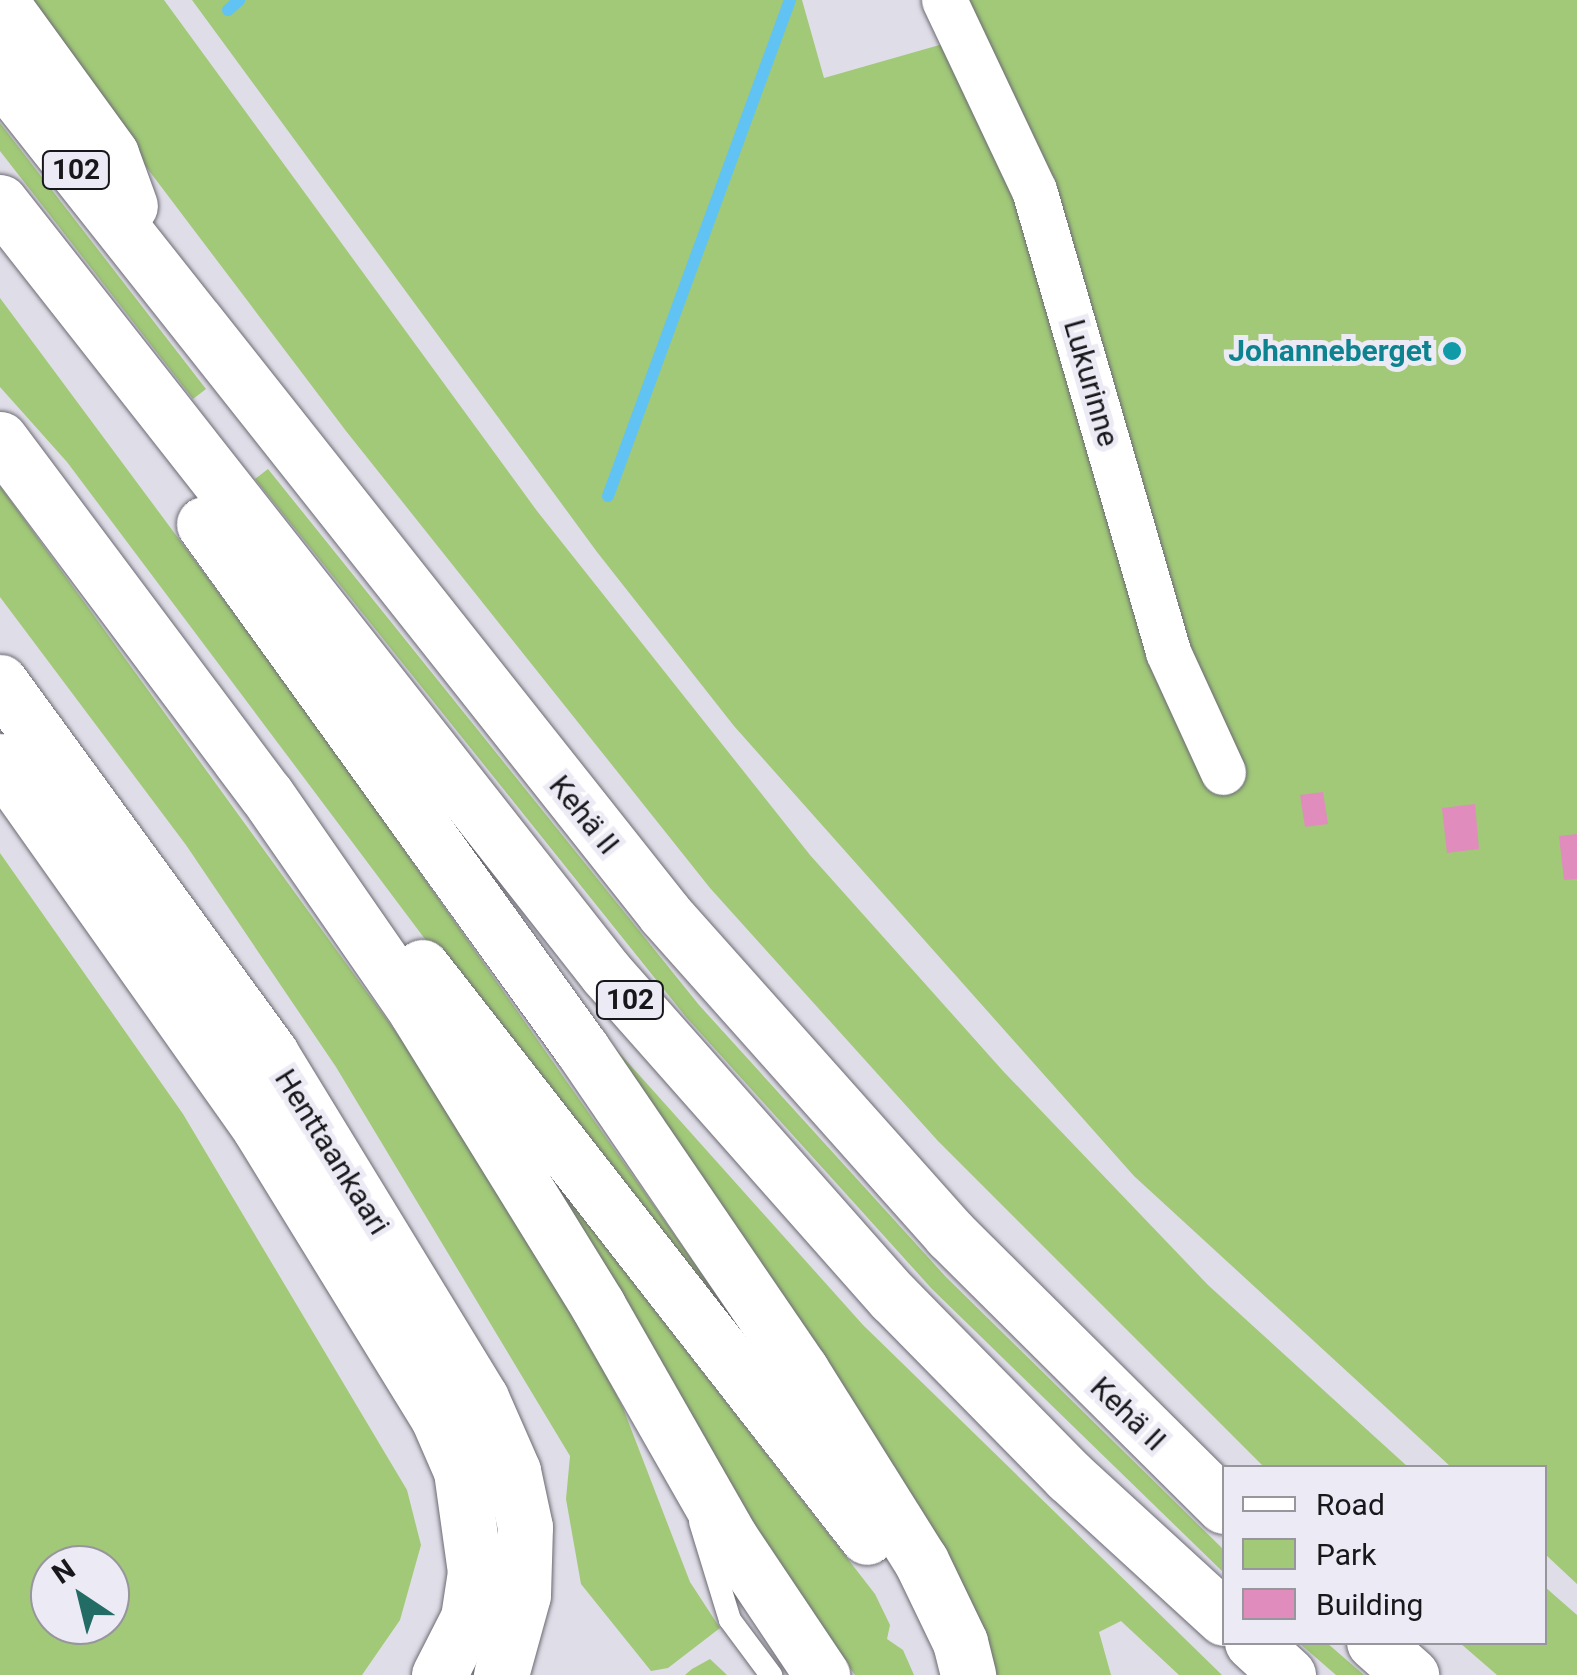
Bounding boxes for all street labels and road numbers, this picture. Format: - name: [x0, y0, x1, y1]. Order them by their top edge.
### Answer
- road number: 102: [41, 147, 111, 193]
- street label: Lukurinne: [1056, 315, 1126, 451]
- street label: Kehä II: [541, 768, 627, 862]
- road number: 102: [595, 977, 665, 1023]
- street label: Henttaankaari: [267, 1063, 397, 1241]
- street label: Kehä II: [1083, 1369, 1173, 1459]

